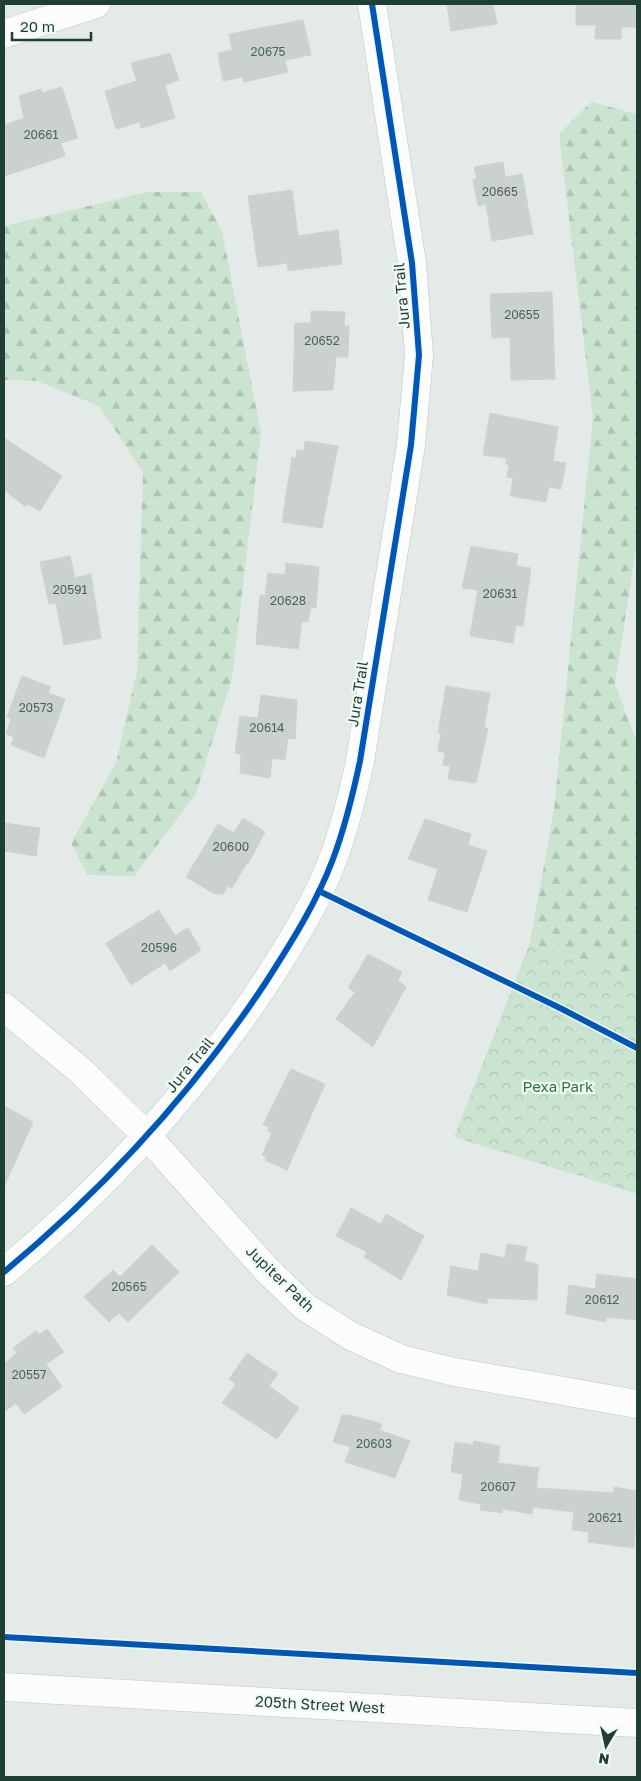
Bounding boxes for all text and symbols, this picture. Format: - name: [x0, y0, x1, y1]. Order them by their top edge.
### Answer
- scale bar: [12, 10, 91, 42]
- text: 20 m: [20, 17, 55, 35]
- house number: 20675: [251, 44, 286, 59]
- house number: 20661: [24, 127, 59, 142]
- house number: 20665: [482, 184, 518, 199]
- street label: Jura Trail: [389, 262, 413, 330]
- house number: 20655: [504, 307, 540, 322]
- house number: 20652: [304, 333, 340, 348]
- house number: 20591: [53, 582, 87, 597]
- house number: 20631: [483, 586, 517, 601]
- house number: 20628: [270, 593, 306, 608]
- street label: Jura Trail: [343, 660, 371, 728]
- house number: 20573: [19, 700, 53, 715]
- house number: 20614: [250, 720, 284, 735]
- house number: 20600: [213, 839, 249, 854]
- house number: 20596: [141, 940, 177, 955]
- street label: Jura Trail: [161, 1033, 217, 1096]
- park label: Pexa Park: [523, 1077, 594, 1095]
- street label: Jupiter Path: [243, 1241, 319, 1315]
- house number: 20565: [111, 1279, 147, 1294]
- house number: 20612: [585, 1292, 619, 1307]
- house number: 20557: [12, 1367, 46, 1382]
- house number: 20603: [356, 1436, 392, 1451]
- house number: 20607: [480, 1479, 516, 1494]
- house number: 20621: [588, 1510, 622, 1525]
- street label: 205th Street West: [255, 1692, 386, 1716]
- north arrow: [581, 1721, 631, 1771]
- text: N: [597, 1750, 610, 1769]

